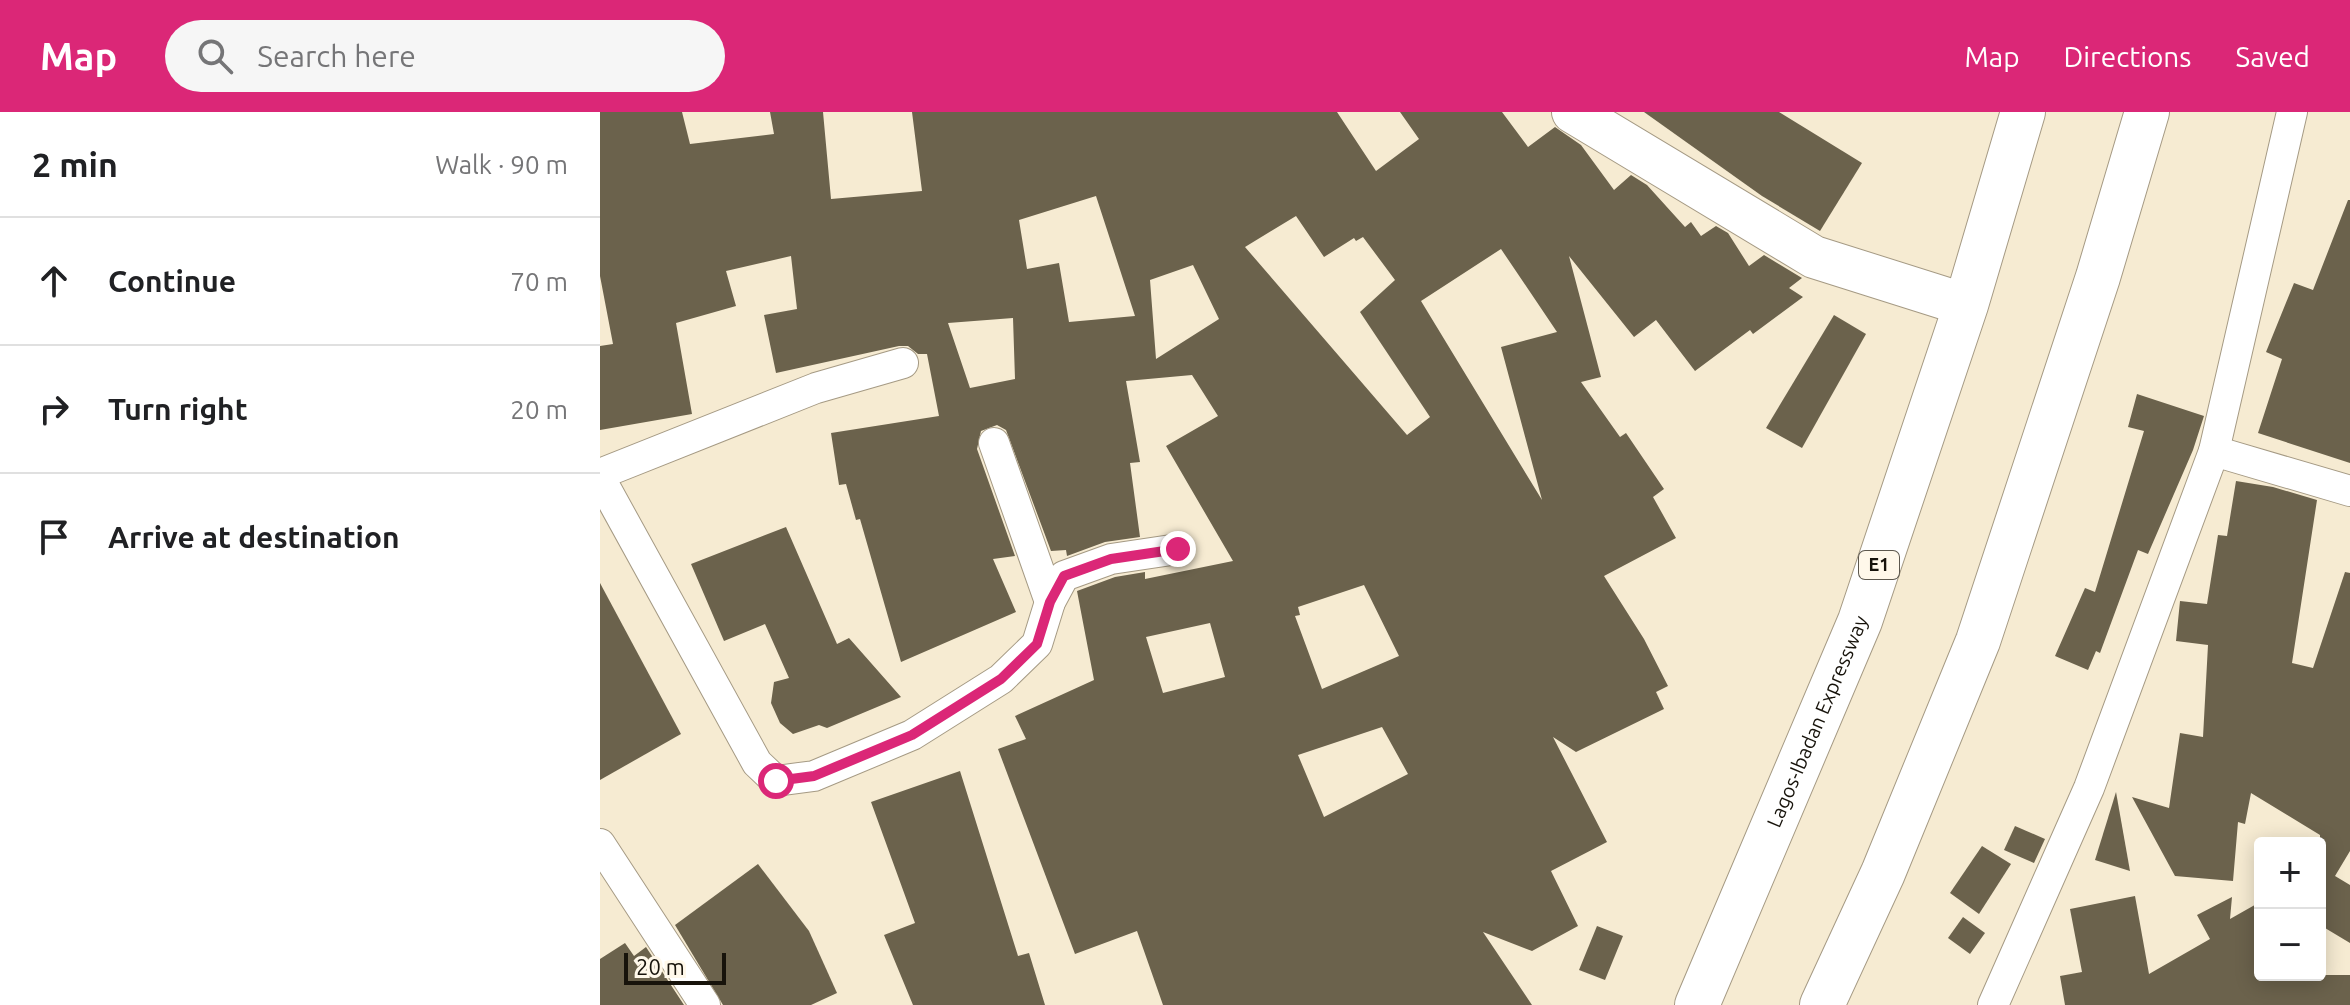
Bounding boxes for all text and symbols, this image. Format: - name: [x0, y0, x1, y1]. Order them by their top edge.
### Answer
- search box: [165, 20, 725, 92]
- icon: search: [193, 34, 237, 78]
- text: Map: [40, 35, 117, 77]
- text: Search here: [257, 39, 416, 73]
- text: Map: [1964, 41, 2020, 72]
- text: Directions: [2064, 41, 2191, 72]
- text: Saved: [2235, 41, 2310, 72]
- text: 2 min: [32, 145, 118, 183]
- text: Walk · 90 m: [435, 150, 568, 179]
- icon: ahead: [32, 259, 76, 303]
- text: Continue: [108, 264, 236, 298]
- text: 70 m: [510, 267, 568, 296]
- icon: right: [32, 387, 76, 431]
- text: Turn right: [108, 392, 248, 426]
- text: 20 m: [510, 395, 568, 424]
- icon: arrive: [32, 515, 76, 559]
- text: Arrive at destination: [108, 520, 400, 554]
- route end: [1160, 531, 1196, 567]
- road number: E1: [1859, 551, 1899, 579]
- street label: Lagos-Ibadan Expressway: [1762, 612, 1872, 831]
- route start: [758, 763, 794, 799]
- map controls: [2254, 837, 2326, 981]
- button: +: [2254, 837, 2326, 909]
- button: −: [2254, 909, 2326, 981]
- scale bar: [624, 949, 726, 985]
- text: 20 m: [636, 954, 685, 979]

